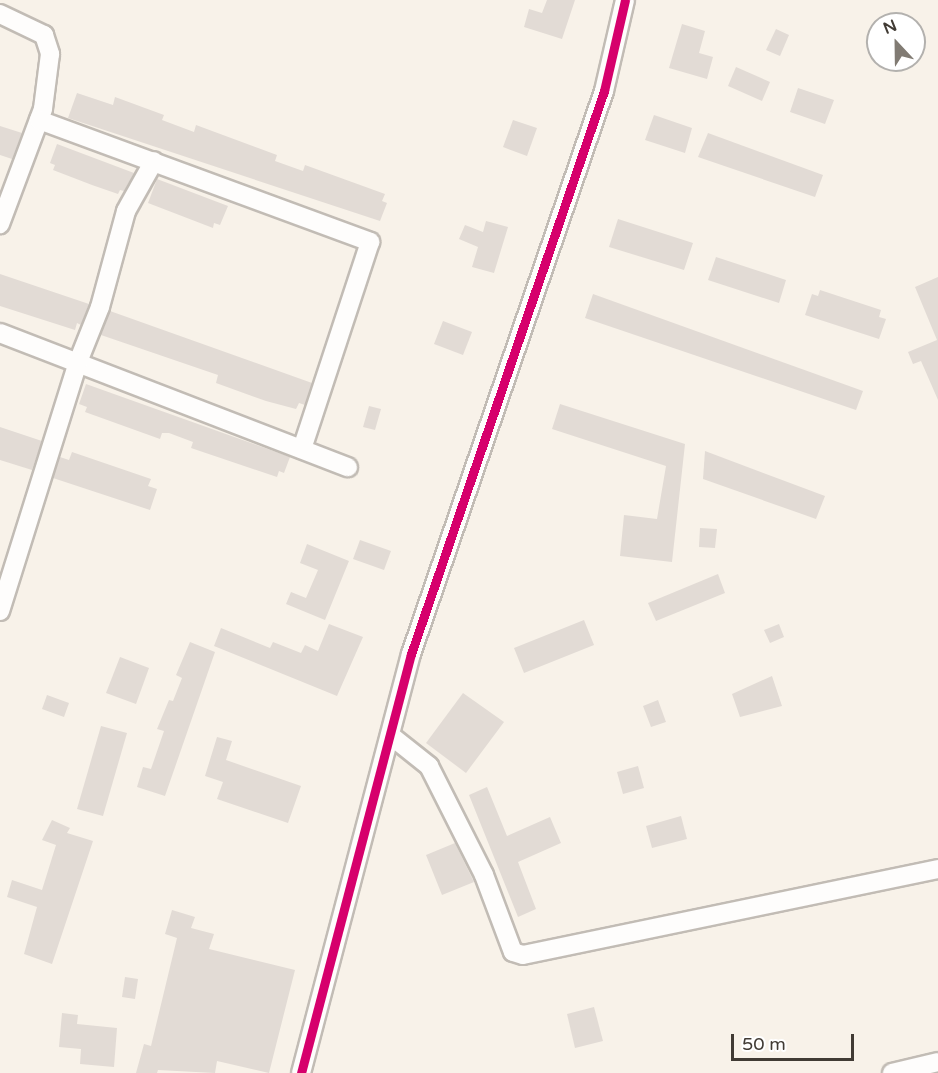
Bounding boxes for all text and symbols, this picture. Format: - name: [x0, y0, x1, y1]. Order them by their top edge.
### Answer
- north arrow: [866, 12, 926, 72]
- text: N: [880, 15, 900, 39]
- scale bar: [734, 1022, 857, 1060]
- text: 50 m: [742, 1033, 786, 1055]

